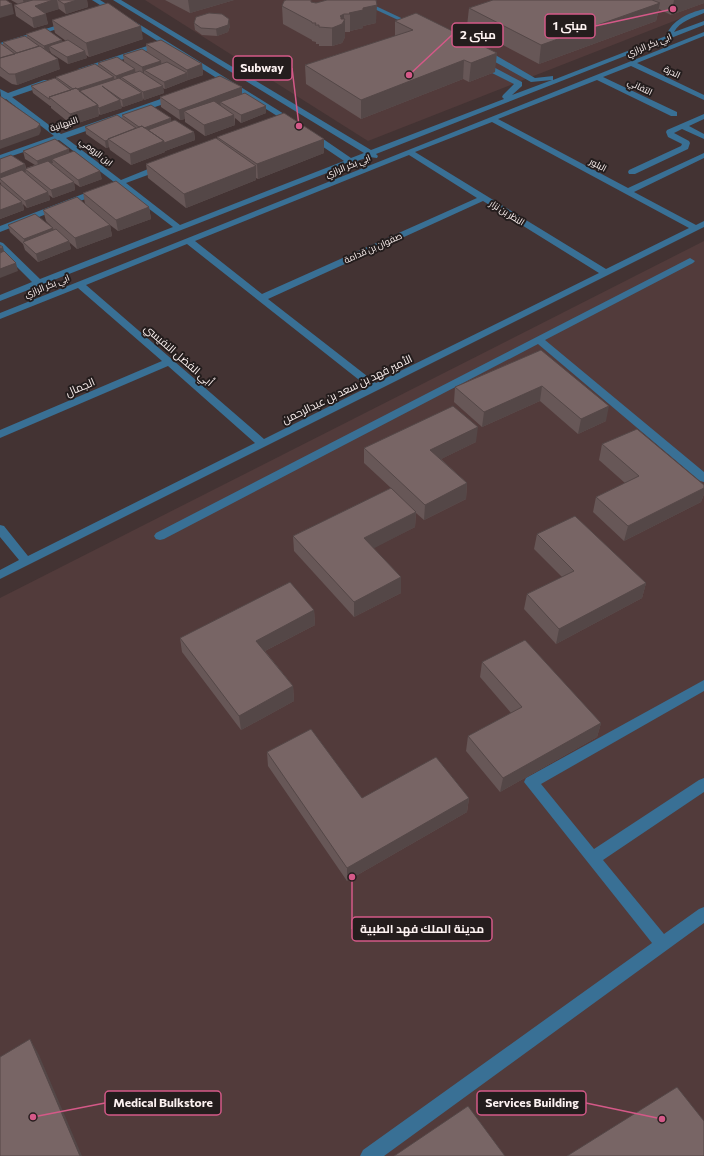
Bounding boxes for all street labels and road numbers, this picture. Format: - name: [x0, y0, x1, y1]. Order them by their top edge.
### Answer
- street label: ابي بكر الرازي: [625, 31, 674, 60]
- street label: الدرة: [662, 63, 682, 80]
- street label: التفاني: [625, 76, 654, 99]
- street label: النبهانية: [48, 114, 79, 133]
- street label: ابن الرومي: [76, 135, 115, 170]
- street label: ابي بكر الرازي: [324, 152, 373, 181]
- street label: البلور: [587, 155, 609, 174]
- street label: النظر بن نزار: [487, 197, 527, 228]
- street label: صفوان بن قدامة: [342, 230, 404, 265]
- street label: ابي بكر الرازي: [23, 272, 72, 301]
- street label: أبي الفضل النفيسي: [140, 321, 217, 391]
- street label: الأمير فهد بن سعد بن عبدالرحمن: [280, 351, 414, 427]
- street label: الجمال: [63, 375, 97, 399]

